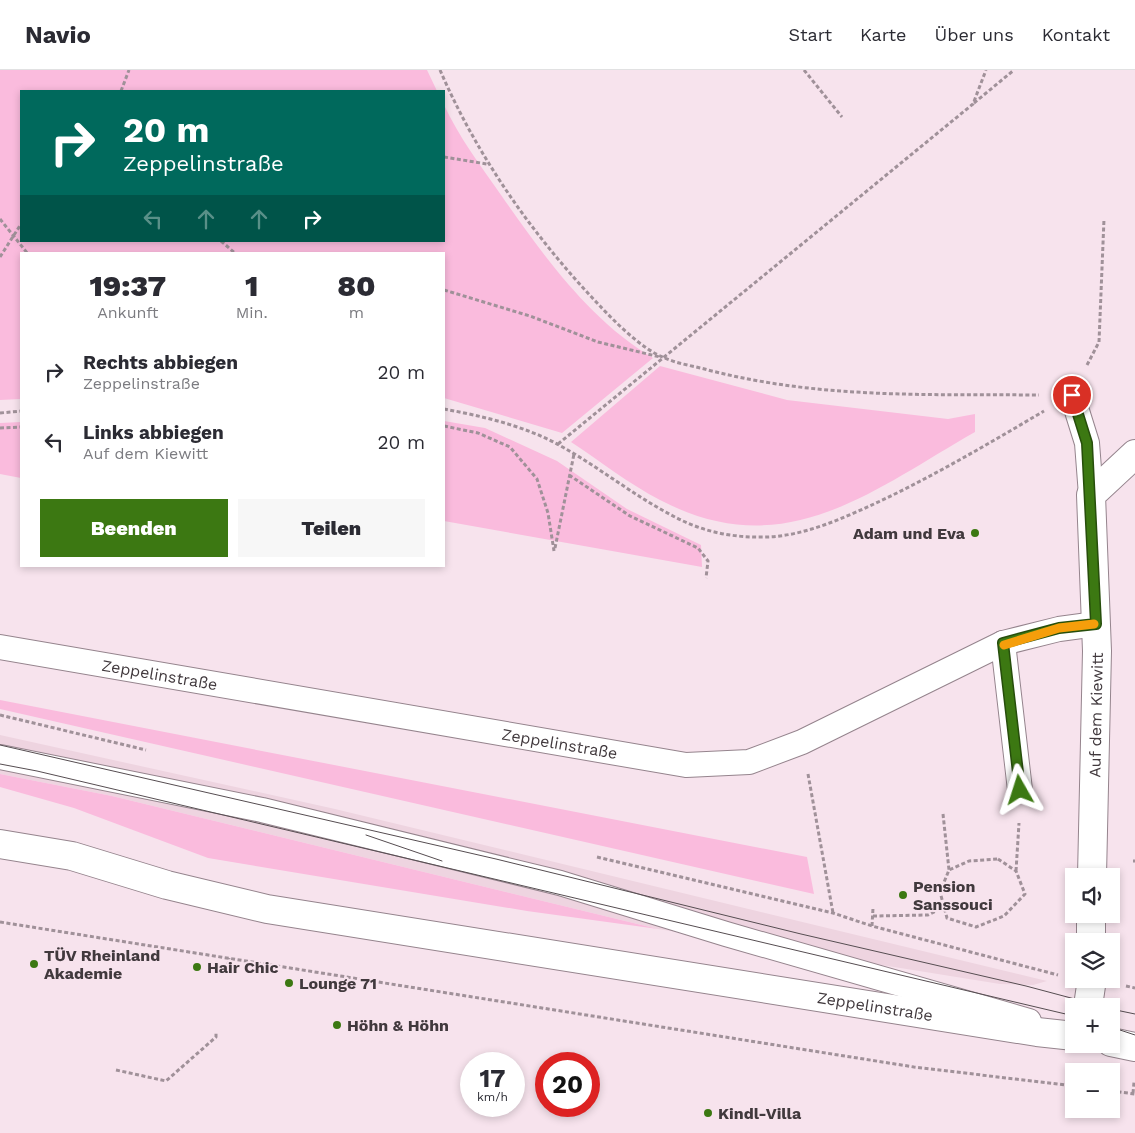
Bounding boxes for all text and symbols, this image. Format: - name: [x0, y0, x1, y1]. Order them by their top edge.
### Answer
- text: Navio: [25, 21, 91, 49]
- text: Start: [788, 24, 832, 45]
- text: Karte: [860, 24, 907, 45]
- text: Über uns: [935, 24, 1014, 45]
- text: Kontakt: [1042, 24, 1110, 45]
- text: 20 m: [123, 109, 209, 151]
- icon: right: [40, 110, 105, 175]
- text: Zeppelinstraße: [123, 151, 284, 176]
- icon: left: [139, 205, 167, 233]
- icon: ahead: [192, 205, 220, 233]
- icon: ahead: [245, 205, 273, 233]
- icon: right: [298, 205, 326, 233]
- text: 19:37: [89, 268, 166, 303]
- text: 1: [245, 268, 258, 303]
- text: 80: [337, 268, 376, 303]
- text: Ankunft: [97, 303, 159, 322]
- text: Min.: [236, 303, 268, 322]
- text: m: [349, 303, 364, 322]
- text: Rechts abbiegen: [83, 351, 238, 374]
- icon: right: [40, 358, 68, 386]
- text: 20 m: [378, 361, 425, 384]
- text: Zeppelinstraße: [83, 374, 200, 393]
- pin: [1051, 374, 1093, 416]
- icon: arrive: [1058, 381, 1086, 409]
- text: Links abbiegen: [83, 421, 224, 444]
- icon: left: [40, 428, 68, 456]
- text: 20 m: [378, 431, 425, 454]
- text: Auf dem Kiewitt: [83, 444, 208, 463]
- button: Beenden: [40, 499, 228, 557]
- button: Teilen: [238, 499, 425, 557]
- place label: Adam und Eva: [853, 524, 966, 543]
- marker: Adam und Eva: [969, 527, 981, 539]
- street label: Auf dem Kiewitt: [1085, 652, 1107, 778]
- street label: Zeppelinstraße: [100, 656, 219, 694]
- street label: Zeppelinstraße: [500, 725, 619, 763]
- position arrow: [993, 763, 1045, 815]
- map controls: [1065, 868, 1120, 1118]
- button: sound: [1065, 868, 1120, 923]
- place label: Pension Sanssouci: [913, 877, 993, 914]
- marker: Pension Sanssouci: [897, 889, 909, 901]
- button: layers: [1065, 933, 1120, 988]
- place label: TÜV Rheinland Akademie: [44, 946, 160, 983]
- marker: TÜV Rheinland Akademie: [28, 958, 40, 970]
- place label: Hair Chic: [207, 958, 279, 977]
- marker: Hair Chic: [191, 961, 203, 973]
- place label: Lounge 71: [299, 974, 377, 993]
- marker: Lounge 71: [283, 977, 295, 989]
- street label: Zeppelinstraße: [816, 988, 934, 1025]
- button: +: [1065, 998, 1120, 1053]
- place label: Höhn & Höhn: [347, 1016, 449, 1035]
- marker: Höhn & Höhn: [331, 1019, 343, 1031]
- speed limit sign: 20: [535, 1052, 600, 1117]
- button: −: [1065, 1063, 1120, 1118]
- text: 17: [480, 1064, 505, 1093]
- text: km/h: [477, 1090, 508, 1104]
- place label: Kindl-Villa: [718, 1104, 802, 1123]
- marker: Kindl-Villa: [702, 1107, 714, 1119]

